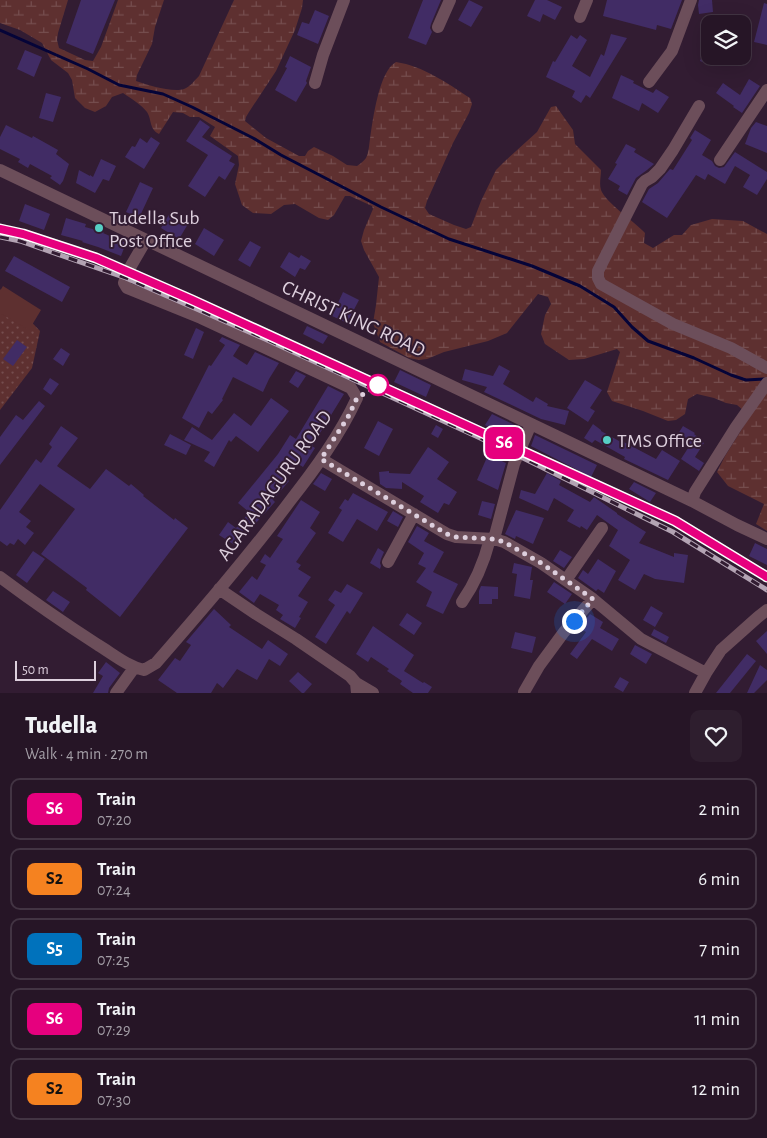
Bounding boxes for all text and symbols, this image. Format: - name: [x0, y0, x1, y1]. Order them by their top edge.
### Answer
- map controls: [701, 15, 751, 65]
- button: layers: [701, 15, 751, 65]
- place label: Tudella Sub Post Office: [109, 208, 199, 251]
- marker: Tudella Sub Post Office: [93, 222, 105, 234]
- street label: CHRIST KING ROAD: [279, 277, 428, 361]
- unlabelled marker: [367, 374, 389, 396]
- street label: AGARADAGURU ROAD: [214, 407, 336, 564]
- line badge: S6: [482, 427, 526, 459]
- place label: TMS Office: [617, 431, 702, 451]
- text: S6: [495, 434, 513, 452]
- marker: TMS Office: [601, 434, 613, 446]
- your location: [562, 609, 587, 634]
- scale bar: [15, 658, 96, 681]
- text: 50 m: [22, 663, 49, 677]
- button: heart: [690, 710, 742, 762]
- text: Tudella: [25, 714, 97, 738]
- text: Walk · 4 min · 270 m: [25, 746, 148, 762]
- text: Train: [97, 790, 136, 809]
- text: S6: [46, 800, 63, 818]
- text: 2 min: [699, 800, 740, 819]
- text: 07:20: [97, 812, 132, 828]
- text: Train: [97, 860, 136, 879]
- text: S2: [46, 870, 63, 888]
- text: 6 min: [698, 870, 740, 889]
- text: 07:24: [97, 882, 131, 898]
- text: Train: [97, 930, 136, 949]
- text: S5: [46, 940, 63, 958]
- text: 7 min: [699, 940, 740, 959]
- text: 07:25: [97, 952, 130, 968]
- text: Train: [97, 1000, 136, 1019]
- text: S6: [46, 1010, 63, 1028]
- text: 11 min: [694, 1010, 740, 1029]
- text: 07:29: [97, 1022, 131, 1038]
- text: Train: [97, 1070, 136, 1089]
- text: S2: [46, 1080, 63, 1098]
- text: 12 min: [692, 1080, 740, 1099]
- text: 07:30: [97, 1092, 131, 1108]

